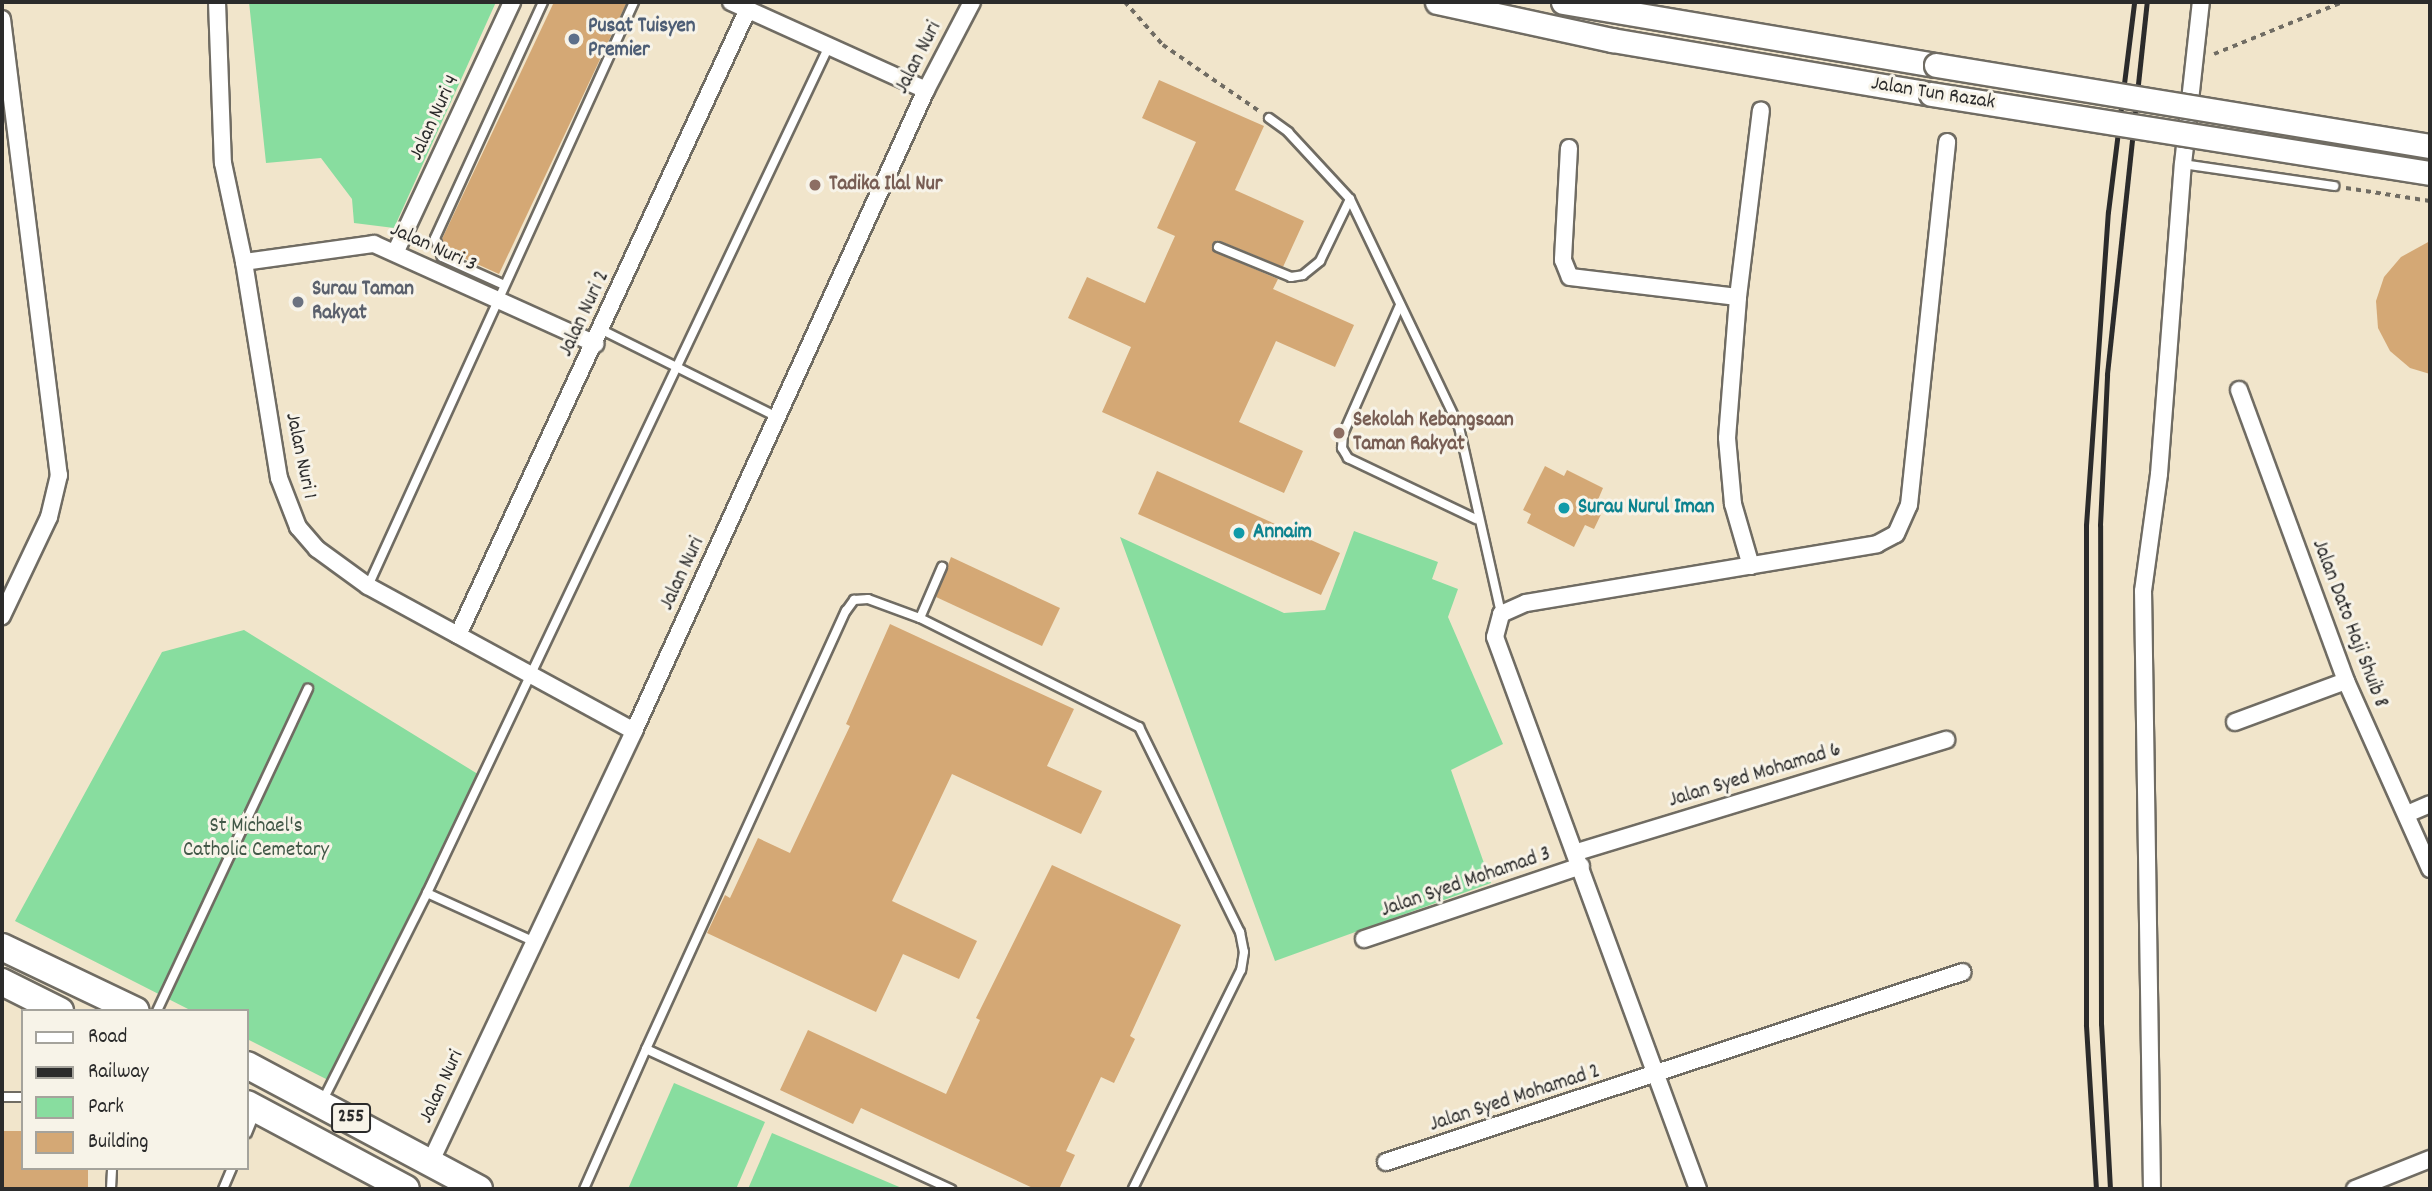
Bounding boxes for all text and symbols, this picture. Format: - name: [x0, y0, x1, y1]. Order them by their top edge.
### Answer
- place label: Pusat Tuisyen Premier: [588, 14, 695, 64]
- street label: Jalan Nuri: [890, 18, 948, 98]
- marker: Pusat Tuisyen Premier: [566, 31, 582, 47]
- street label: Jalan Nuri 4: [404, 71, 466, 165]
- street label: Jalan Tun Razak: [1869, 72, 1997, 116]
- place label: Tadika Ilal Nur: [829, 172, 943, 198]
- marker: Tadika Ilal Nur: [807, 177, 823, 193]
- street label: Jalan Nuri 3: [386, 218, 480, 278]
- street label: Jalan Nuri 2: [554, 267, 616, 361]
- place label: Surau Taman Rakyat: [312, 277, 414, 327]
- marker: Surau Taman Rakyat: [290, 294, 306, 310]
- place label: Sekolah Kebangsaan Taman Rakyat: [1353, 408, 1514, 458]
- street label: Jalan Nuri 1: [279, 411, 321, 501]
- marker: Sekolah Kebangsaan Taman Rakyat: [1331, 425, 1347, 441]
- place label: Surau Nurul Iman: [1578, 495, 1714, 521]
- marker: Surau Nurul Iman: [1556, 500, 1572, 516]
- place label: Annaim: [1253, 520, 1312, 546]
- marker: Annaim: [1231, 525, 1247, 541]
- street label: Jalan Nuri: [655, 533, 711, 615]
- street label: Jalan Dato Haji Shuib 8: [2305, 536, 2393, 712]
- street label: Jalan Syed Mohamad 6: [1666, 738, 1844, 814]
- park label: St Michael's Catholic Cemetary: [183, 814, 329, 864]
- street label: Jalan Syed Mohamad 3: [1378, 842, 1554, 924]
- legend: [21, 1009, 248, 1170]
- text: Road: [88, 1023, 127, 1053]
- street label: Jalan Nuri: [414, 1046, 470, 1128]
- text: Railway: [88, 1058, 149, 1088]
- street label: Jalan Syed Mohamad 2: [1427, 1060, 1603, 1138]
- text: Park: [88, 1093, 124, 1123]
- road number: 255: [330, 1102, 372, 1134]
- text: Building: [88, 1128, 148, 1158]

